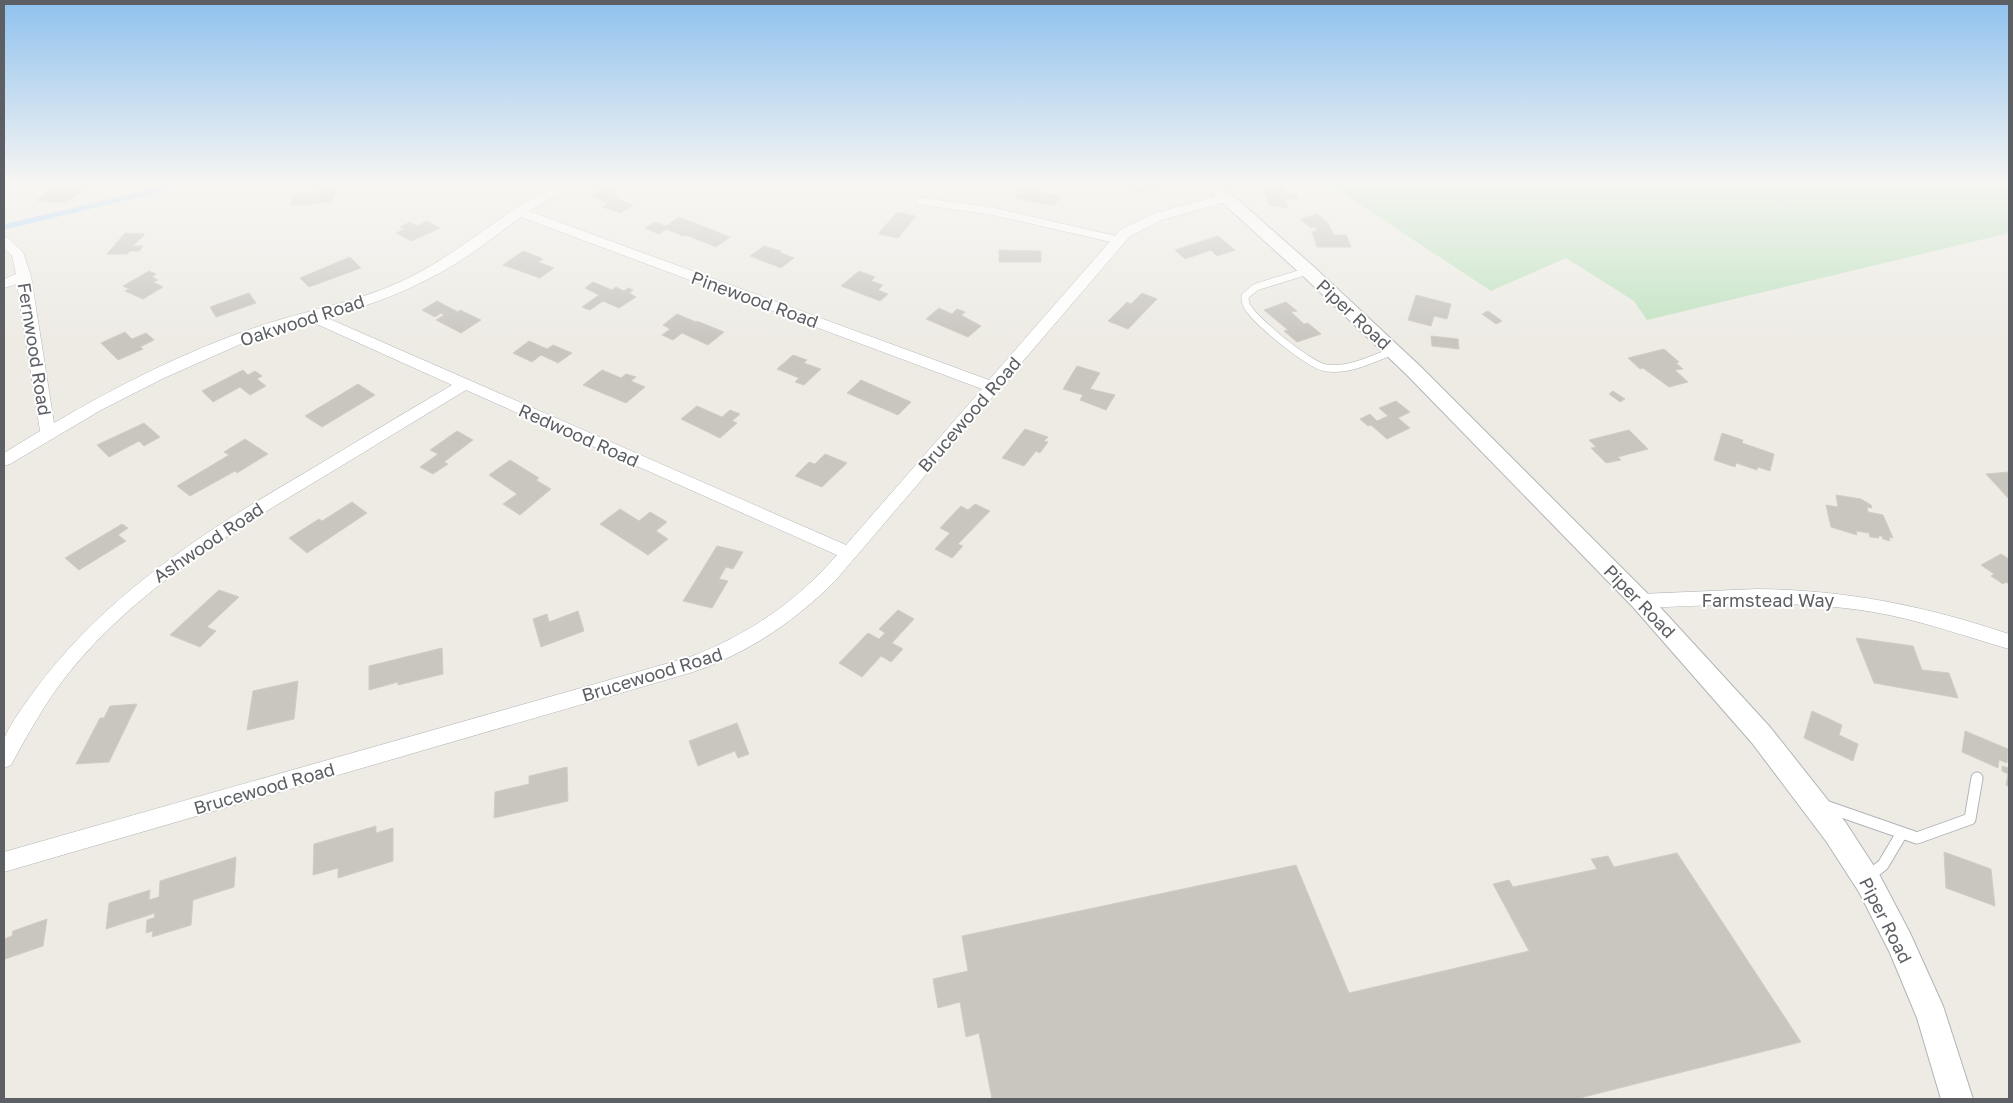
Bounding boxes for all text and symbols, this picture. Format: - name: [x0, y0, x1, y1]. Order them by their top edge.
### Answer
- street label: Pinewood Road: [688, 266, 822, 332]
- street label: Piper Road: [1312, 274, 1396, 354]
- street label: Fernwood Road: [14, 281, 56, 417]
- street label: Oakwood Road: [237, 290, 367, 350]
- street label: Brucewood Road: [913, 352, 1025, 476]
- street label: Redwood Road: [515, 399, 643, 471]
- street label: Ashwood Road: [149, 497, 267, 587]
- street label: Piper Road: [1600, 560, 1680, 642]
- street label: Farmstead Way: [1702, 589, 1834, 611]
- street label: Brucewood Road: [579, 642, 725, 706]
- street label: Brucewood Road: [191, 757, 337, 819]
- street label: Piper Road: [1855, 873, 1917, 967]

